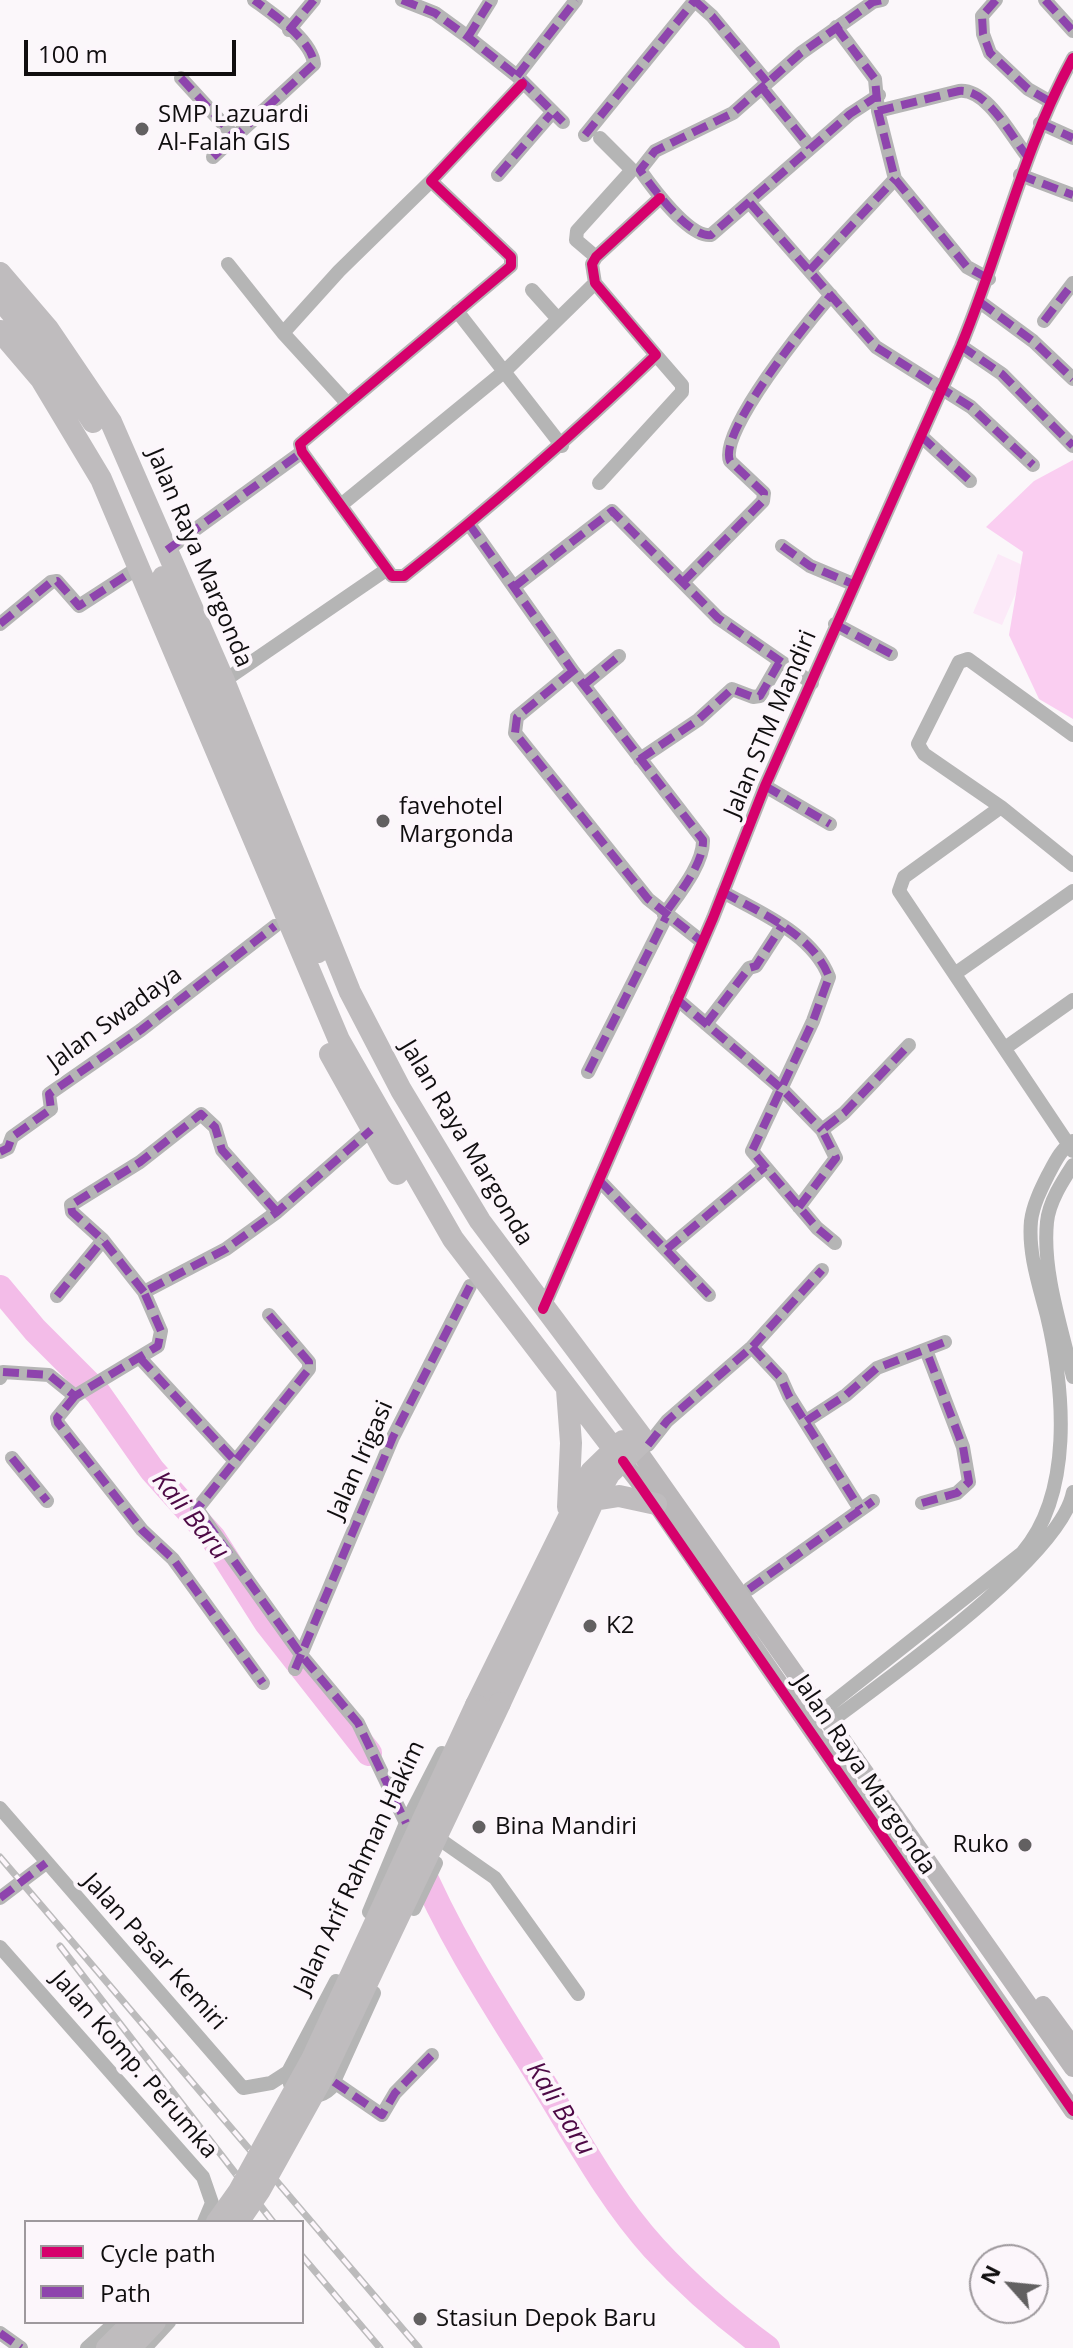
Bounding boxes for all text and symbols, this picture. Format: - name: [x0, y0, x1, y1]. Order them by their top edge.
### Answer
- scale bar: [28, 24, 240, 74]
- text: 100 m: [38, 37, 108, 70]
- place label: SMP Lazuardi Al-Falah GIS: [158, 101, 309, 157]
- marker: SMP Lazuardi Al-Falah GIS: [133, 120, 151, 138]
- street label: Jalan Raya Margonda: [140, 444, 258, 672]
- street label: Jalan STM Mandiri: [719, 626, 823, 822]
- place label: favehotel Margonda: [399, 793, 514, 849]
- marker: favehotel Margonda: [374, 812, 392, 830]
- street label: Jalan Swadaya: [42, 961, 188, 1077]
- street label: Jalan Raya Margonda: [393, 1035, 539, 1251]
- street label: Jalan Irigasi: [322, 1396, 400, 1524]
- water label: Kali Baru: [145, 1465, 235, 1567]
- place label: K2: [606, 1612, 634, 1640]
- marker: K2: [581, 1617, 599, 1635]
- street label: Jalan Raya Margonda: [786, 1670, 942, 1880]
- street label: Jalan Arif Rahman Hakim: [288, 1736, 432, 2000]
- place label: Bina Mandiri: [495, 1813, 637, 1841]
- marker: Bina Mandiri: [470, 1818, 488, 1836]
- place label: Ruko: [952, 1831, 1009, 1859]
- marker: Ruko: [1016, 1836, 1034, 1854]
- street label: Jalan Pasar Kemiri: [76, 1868, 232, 2036]
- street label: Jalan Komp. Perumka: [45, 1965, 223, 2165]
- water label: Kali Baru: [519, 2056, 601, 2162]
- legend: [24, 2220, 304, 2324]
- text: Cycle path: [100, 2236, 216, 2269]
- north arrow: [969, 2244, 1049, 2324]
- text: N: [972, 2259, 1007, 2289]
- text: Path: [100, 2276, 151, 2309]
- place label: Stasiun Depok Baru: [436, 2305, 656, 2333]
- marker: Stasiun Depok Baru: [411, 2310, 429, 2328]

